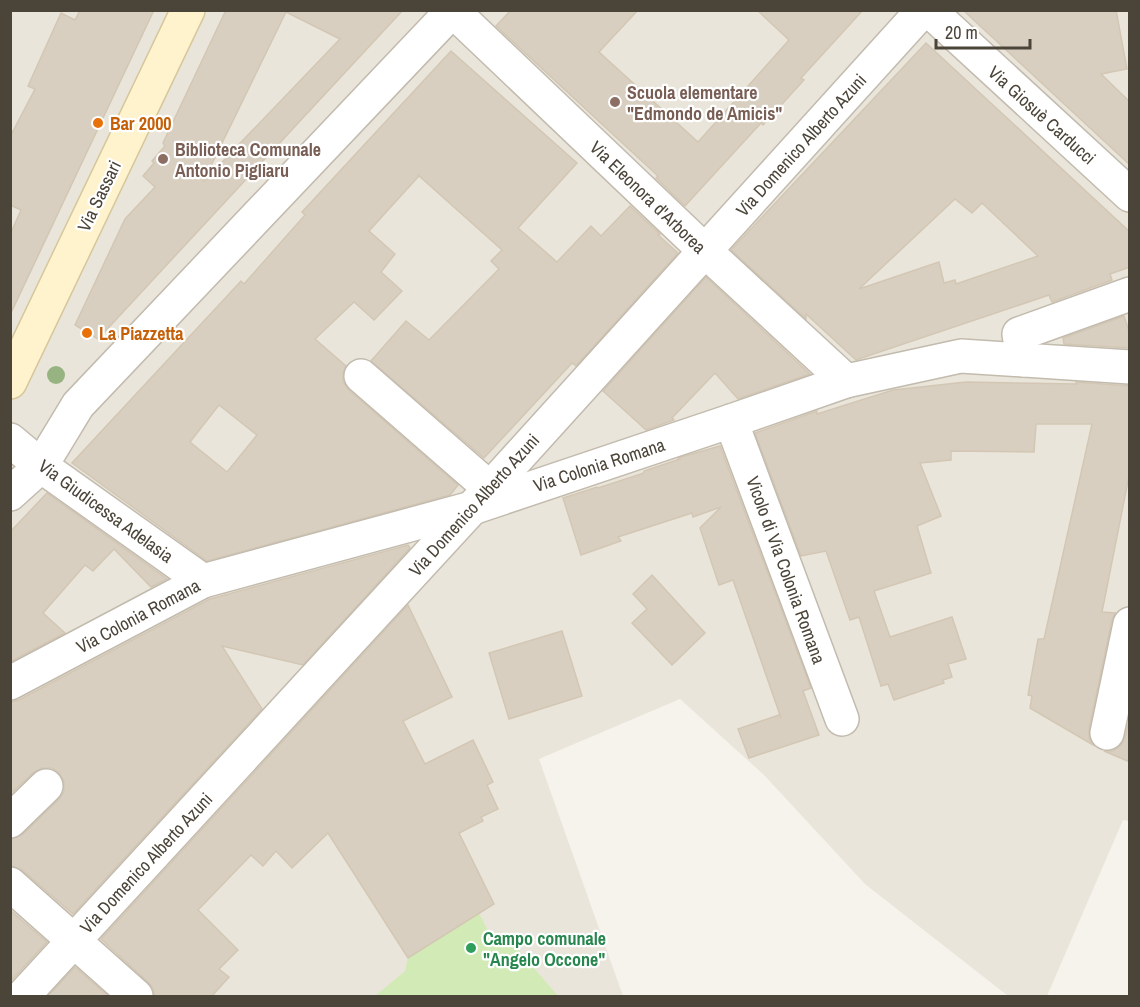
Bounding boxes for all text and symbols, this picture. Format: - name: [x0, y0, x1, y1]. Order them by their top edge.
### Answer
- scale bar: [936, 12, 1030, 50]
- text: 20 m: [945, 20, 978, 45]
- street label: Via Giosuè Carducci: [983, 60, 1101, 170]
- street label: Via Domenico Alberto Azuni: [730, 68, 872, 222]
- place label: Scuola elementare "Edmondo de Amicis": [627, 80, 782, 126]
- marker: Scuola elementare "Edmondo de Amicis": [608, 95, 622, 109]
- place label: Bar 2000: [110, 111, 172, 136]
- marker: Bar 2000: [91, 116, 105, 130]
- street label: Via Eleonora d'Arborea: [584, 135, 712, 259]
- place label: Biblioteca Comunale Antonio Pigliaru: [175, 137, 321, 183]
- marker: Biblioteca Comunale Antonio Pigliaru: [156, 152, 170, 166]
- street label: Via Sassari: [71, 156, 127, 236]
- place label: La Piazzetta: [99, 321, 184, 346]
- marker: La Piazzetta: [80, 326, 94, 340]
- street label: Via Domenico Alberto Azuni: [403, 428, 545, 582]
- street label: Via Colonia Romana: [530, 432, 668, 498]
- street label: Via Giudicessa Adelasia: [33, 453, 179, 569]
- street label: Vicolo di Via Colonia Romana: [740, 473, 832, 667]
- street label: Via Colonia Romana: [72, 573, 204, 659]
- street label: Via Domenico Alberto Azuni: [74, 787, 218, 939]
- place label: Campo comunale "Angelo Occone": [483, 926, 606, 972]
- marker: Campo comunale "Angelo Occone": [464, 941, 478, 955]

